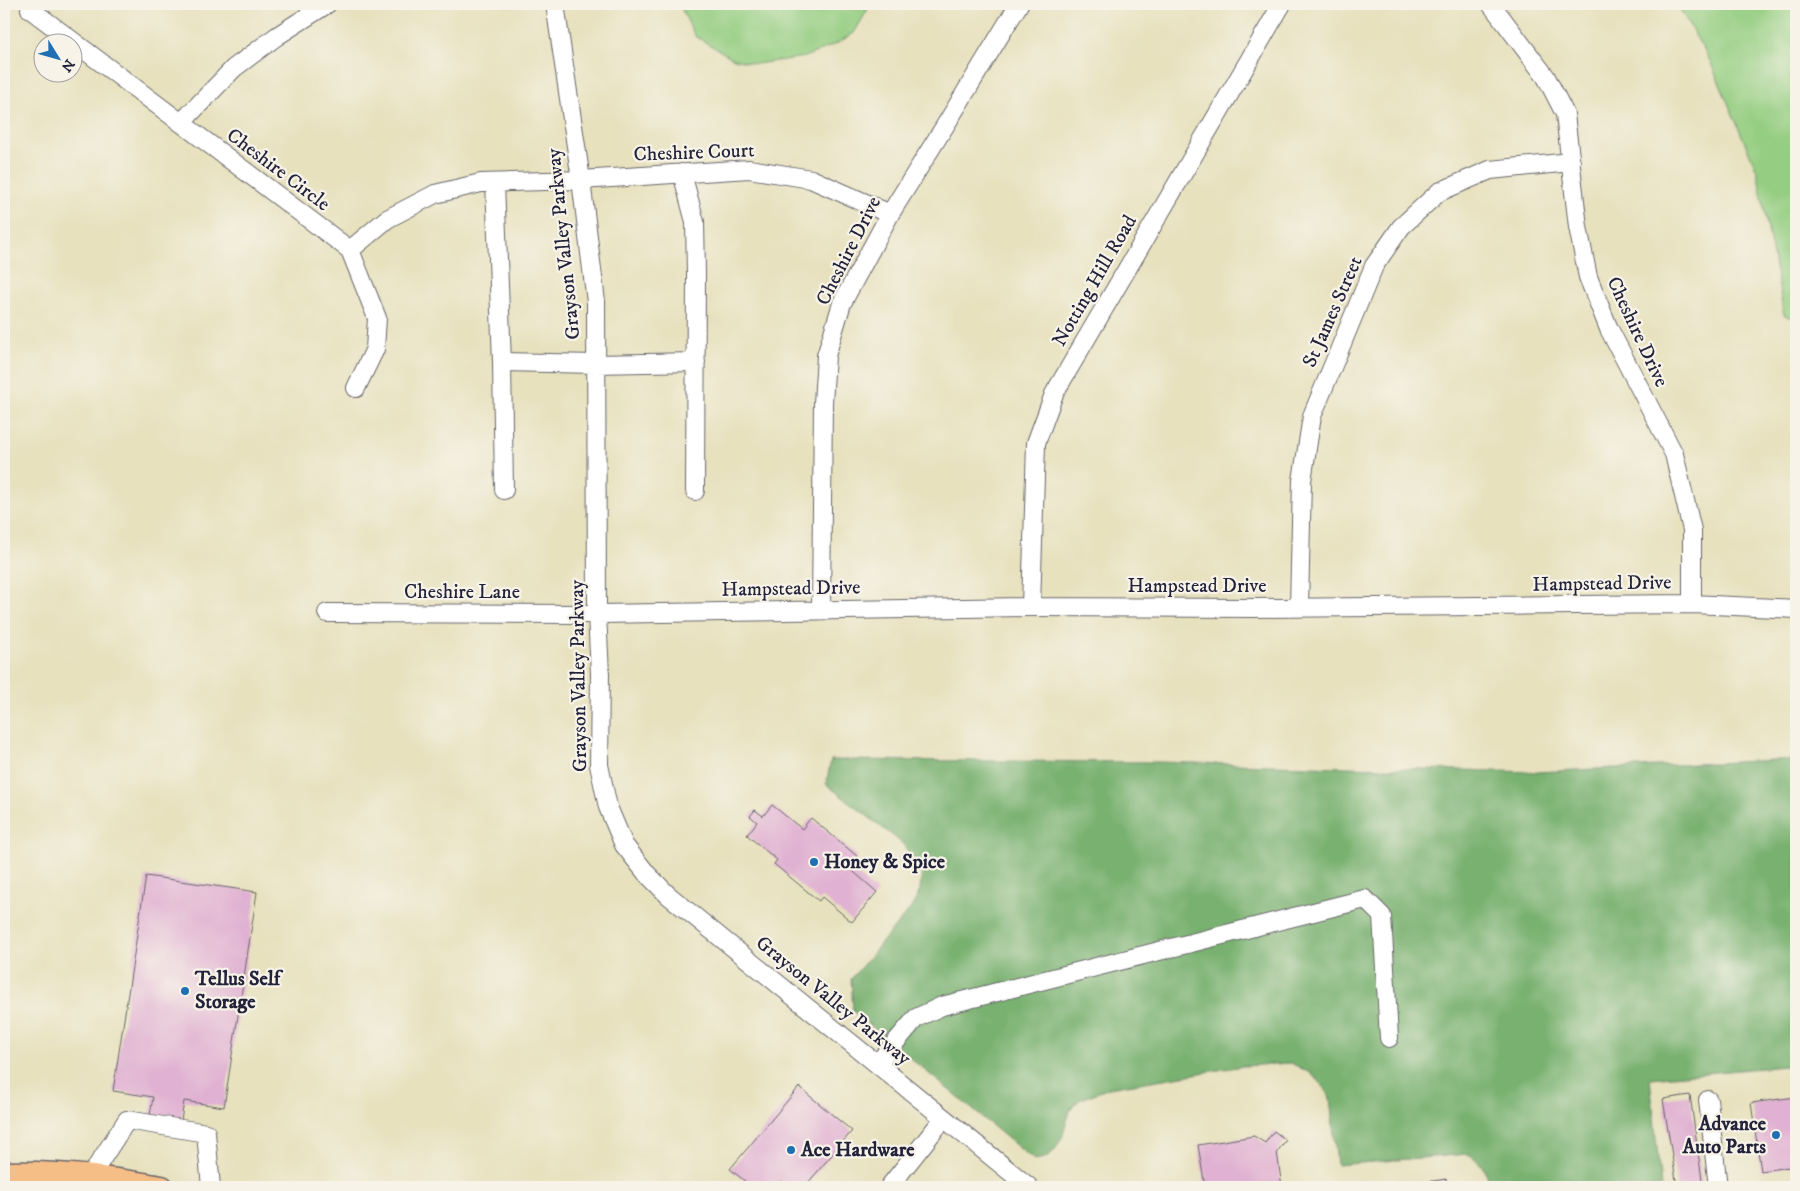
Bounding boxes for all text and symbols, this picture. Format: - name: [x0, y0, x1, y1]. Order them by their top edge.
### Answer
- north arrow: [32, 32, 82, 82]
- text: N: [57, 55, 78, 76]
- street label: Cheshire Circle: [221, 123, 335, 217]
- street label: Cheshire Court: [633, 138, 755, 168]
- street label: Grayson Valley Parkway: [541, 147, 586, 341]
- street label: Cheshire Drive: [811, 192, 887, 310]
- street label: Notting Hill Road: [1047, 211, 1143, 351]
- street label: St James Street: [1297, 253, 1369, 371]
- street label: Cheshire Drive: [1601, 273, 1673, 391]
- street label: Hampstead Drive: [1532, 570, 1672, 598]
- street label: Hampstead Drive: [1127, 574, 1267, 599]
- street label: Hampstead Drive: [721, 575, 861, 603]
- street label: Grayson Valley Parkway: [565, 579, 593, 772]
- street label: Cheshire Lane: [404, 580, 520, 605]
- place label: Honey & Spice: [824, 850, 946, 875]
- marker: Honey & Spice: [808, 856, 820, 868]
- street label: Grayson Valley Parkway: [750, 931, 916, 1072]
- place label: Tellus Self Storage: [194, 967, 284, 1015]
- marker: Tellus Self Storage: [179, 985, 191, 997]
- place label: Advance Auto Parts: [1682, 1112, 1767, 1160]
- marker: Advance Auto Parts: [1770, 1129, 1782, 1141]
- place label: Ace Hardware: [800, 1138, 915, 1163]
- marker: Ace Hardware: [785, 1144, 797, 1156]

